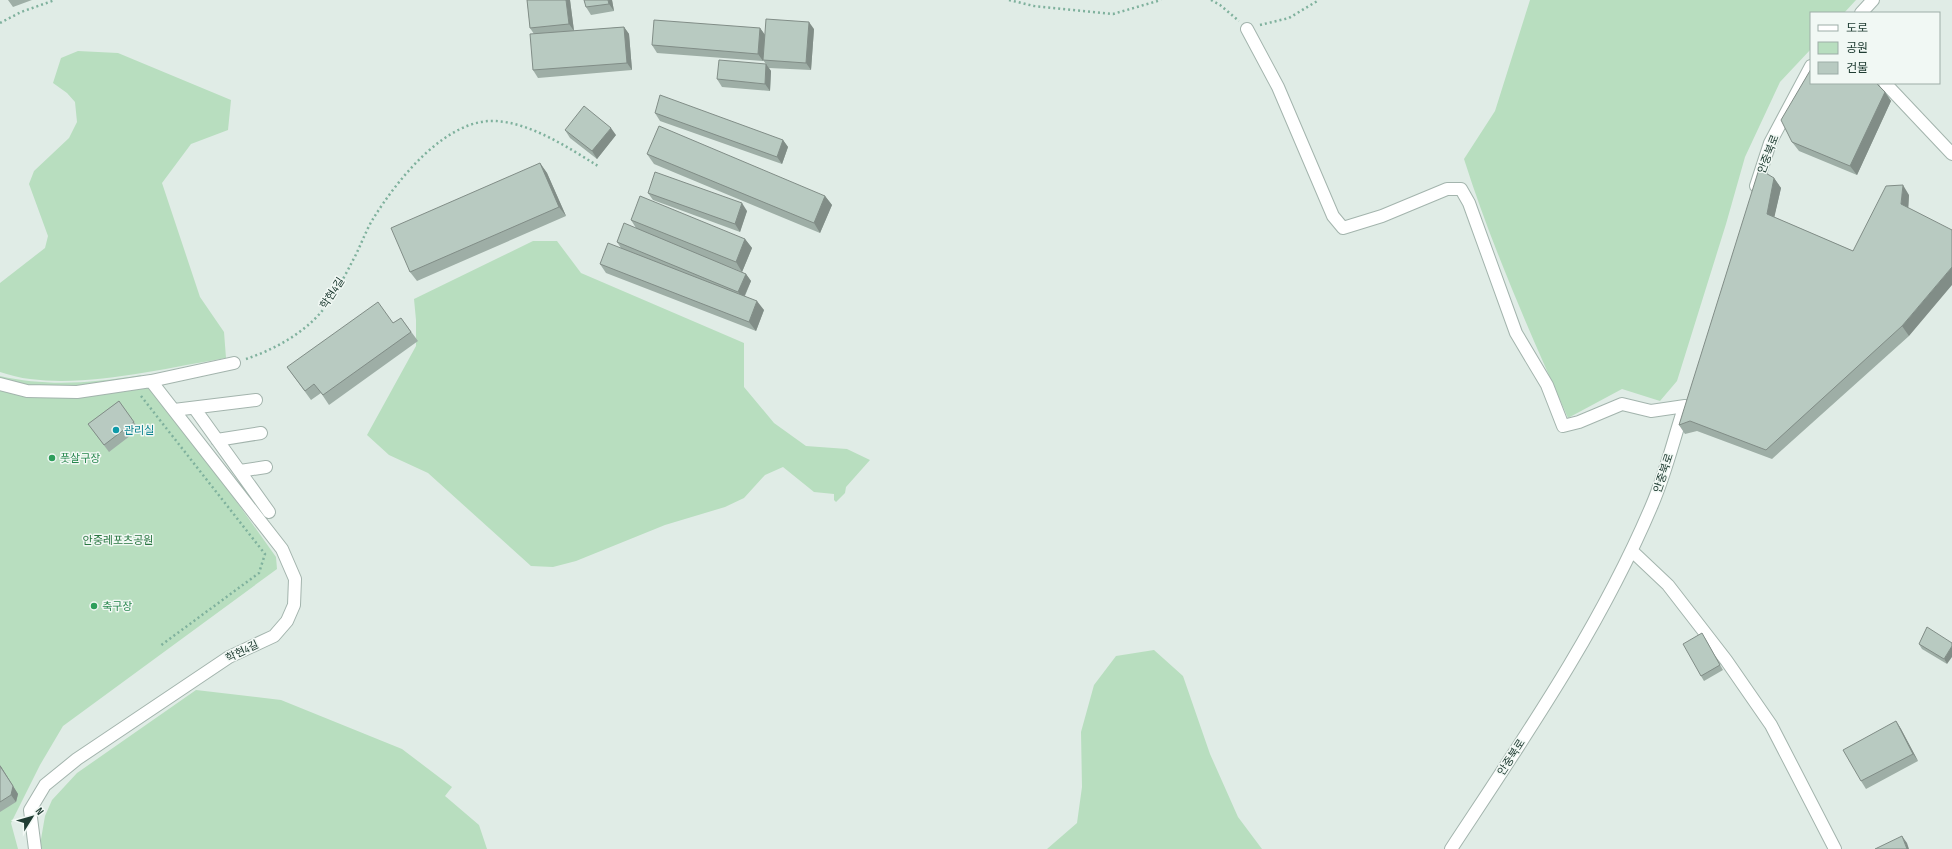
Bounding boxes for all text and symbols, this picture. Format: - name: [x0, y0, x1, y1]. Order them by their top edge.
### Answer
- legend: [1810, 12, 1940, 84]
- text: 도로: [1846, 21, 1868, 36]
- text: 공원: [1846, 41, 1868, 56]
- text: 건물: [1846, 61, 1868, 76]
- street label: 안중북로: [1755, 133, 1782, 175]
- street label: 학현4길: [317, 275, 347, 311]
- place label: 관리실: [124, 424, 154, 437]
- marker: 관리실: [111, 425, 121, 435]
- place label: 풋살구장: [60, 452, 100, 465]
- street label: 안중북로: [1651, 452, 1676, 494]
- marker: 풋살구장: [47, 453, 57, 463]
- park label: 안중레포츠공원: [83, 534, 153, 547]
- place label: 축구장: [102, 600, 132, 613]
- marker: 축구장: [89, 601, 99, 611]
- street label: 학현4길: [224, 638, 261, 665]
- street label: 안중북로: [1495, 737, 1528, 778]
- north arrow: [12, 797, 52, 837]
- text: N: [33, 805, 47, 818]

